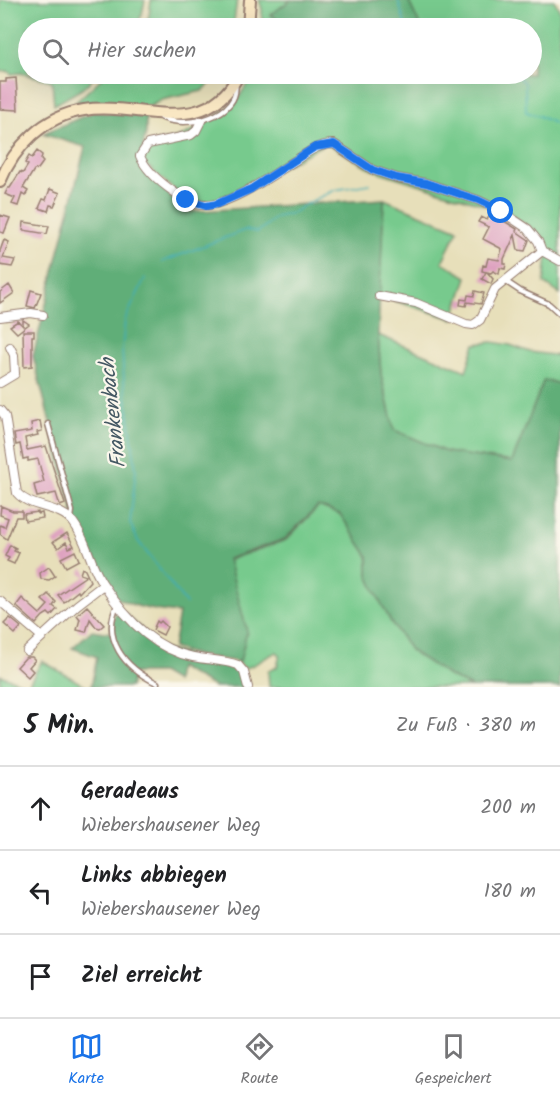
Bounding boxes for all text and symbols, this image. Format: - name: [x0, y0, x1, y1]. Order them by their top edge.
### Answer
- search box: [18, 18, 542, 84]
- text: Hier suchen: [87, 34, 196, 69]
- icon: search: [39, 35, 72, 68]
- route end: [172, 186, 198, 212]
- route start: [487, 197, 513, 223]
- water label: Frankenbach: [92, 354, 136, 470]
- text: 5 Min.: [24, 705, 94, 747]
- text: Zu Fuß · 380 m: [396, 710, 536, 742]
- text: Geradeaus: [81, 775, 179, 810]
- icon: ahead: [24, 792, 57, 825]
- text: 200 m: [480, 792, 536, 824]
- text: Wiebershausener Weg: [81, 810, 261, 842]
- text: Links abbiegen: [81, 859, 227, 894]
- icon: left: [24, 876, 57, 909]
- text: 180 m: [484, 876, 536, 908]
- text: Wiebershausener Weg: [81, 894, 261, 926]
- text: Ziel erreicht: [81, 959, 202, 994]
- icon: arrive: [24, 960, 57, 993]
- tab: Karte: [68, 1030, 104, 1091]
- tab: Route: [241, 1030, 278, 1091]
- tab: Gespeichert: [415, 1030, 492, 1091]

